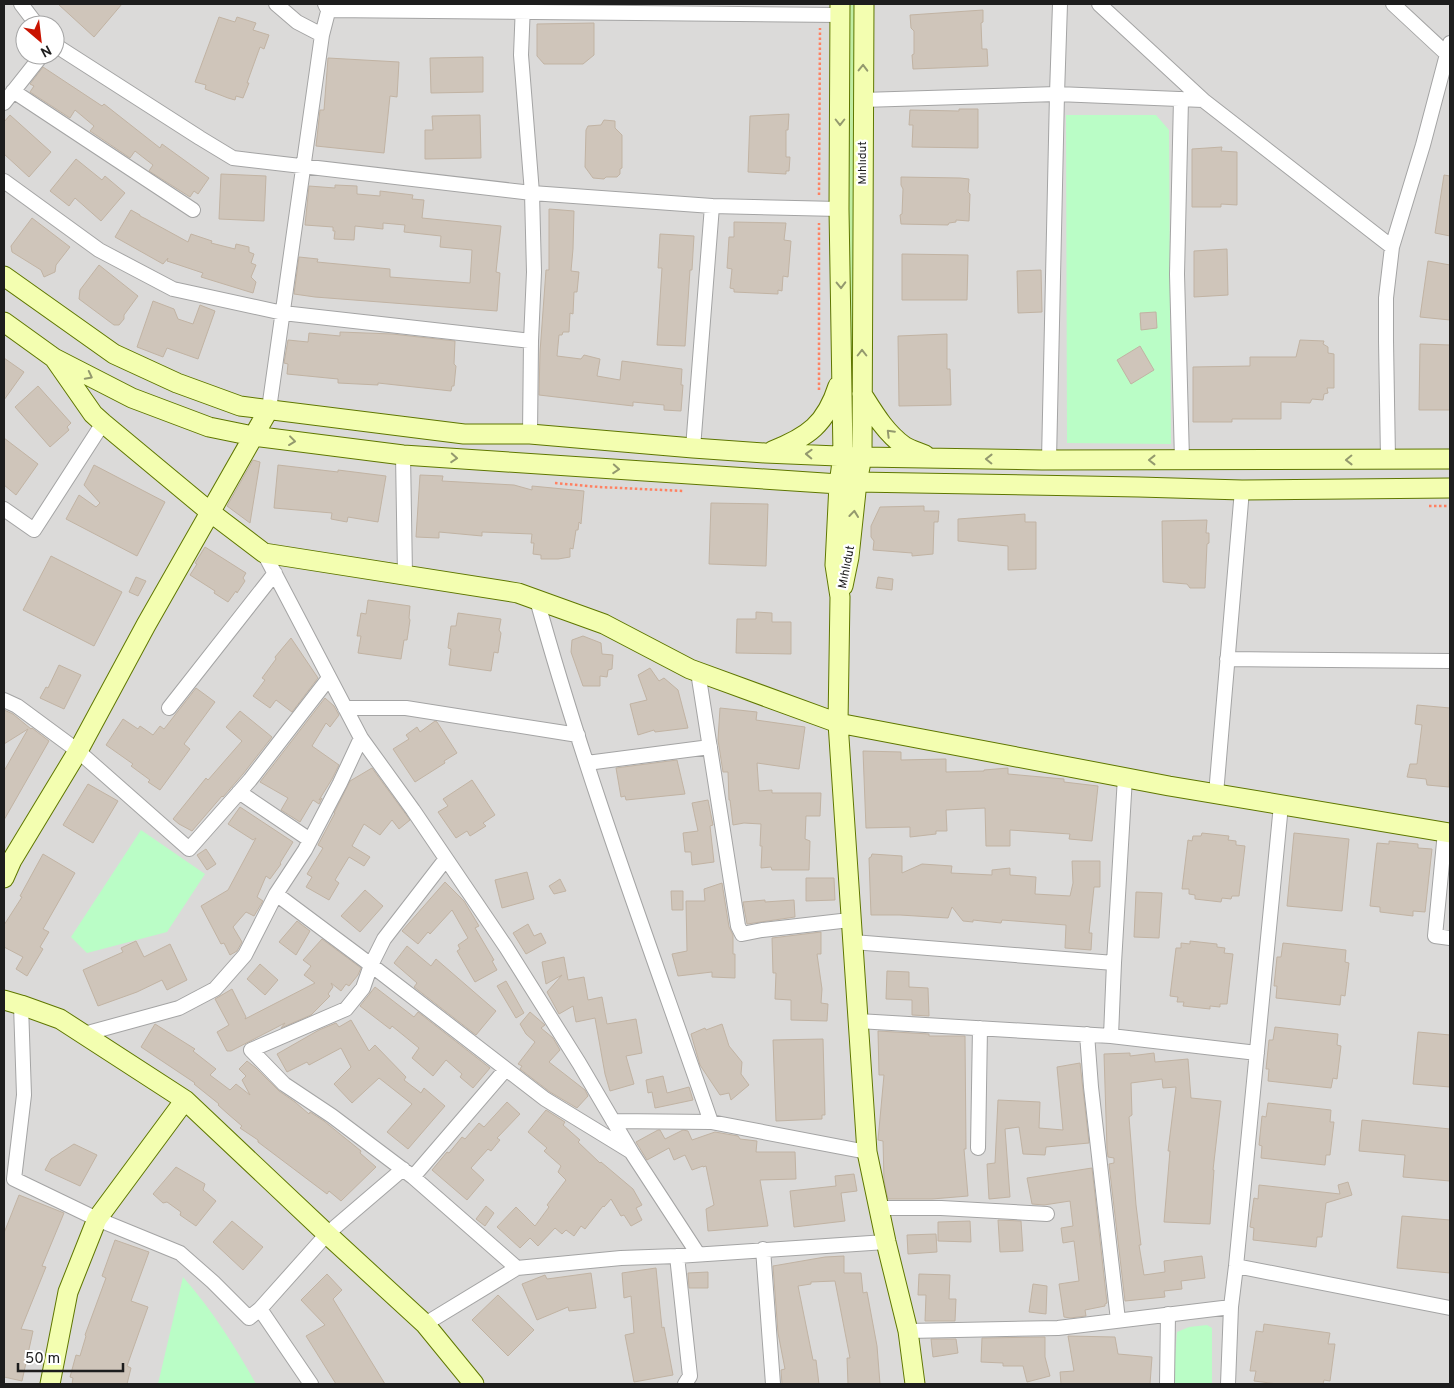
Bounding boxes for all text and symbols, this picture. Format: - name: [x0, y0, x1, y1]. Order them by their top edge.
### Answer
- north arrow: [15, 15, 65, 65]
- text: N: [37, 40, 54, 60]
- one-way arrow: [858, 63, 868, 71]
- one-way arrow: [835, 119, 845, 127]
- street label: Mıhlıdut: [855, 141, 871, 185]
- one-way arrow: [835, 281, 846, 289]
- one-way arrow: [857, 348, 867, 356]
- one-way arrow: [84, 370, 93, 380]
- one-way arrow: [887, 430, 896, 439]
- one-way arrow: [289, 435, 297, 446]
- one-way arrow: [805, 449, 813, 460]
- one-way arrow: [450, 453, 458, 464]
- one-way arrow: [985, 454, 992, 464]
- one-way arrow: [1147, 455, 1155, 465]
- one-way arrow: [1345, 455, 1352, 465]
- one-way arrow: [612, 464, 620, 475]
- one-way arrow: [848, 510, 859, 518]
- street label: Mıhlıdut: [835, 544, 859, 590]
- scale bar: [18, 1340, 122, 1372]
- text: 50 m: [25, 1350, 60, 1369]

